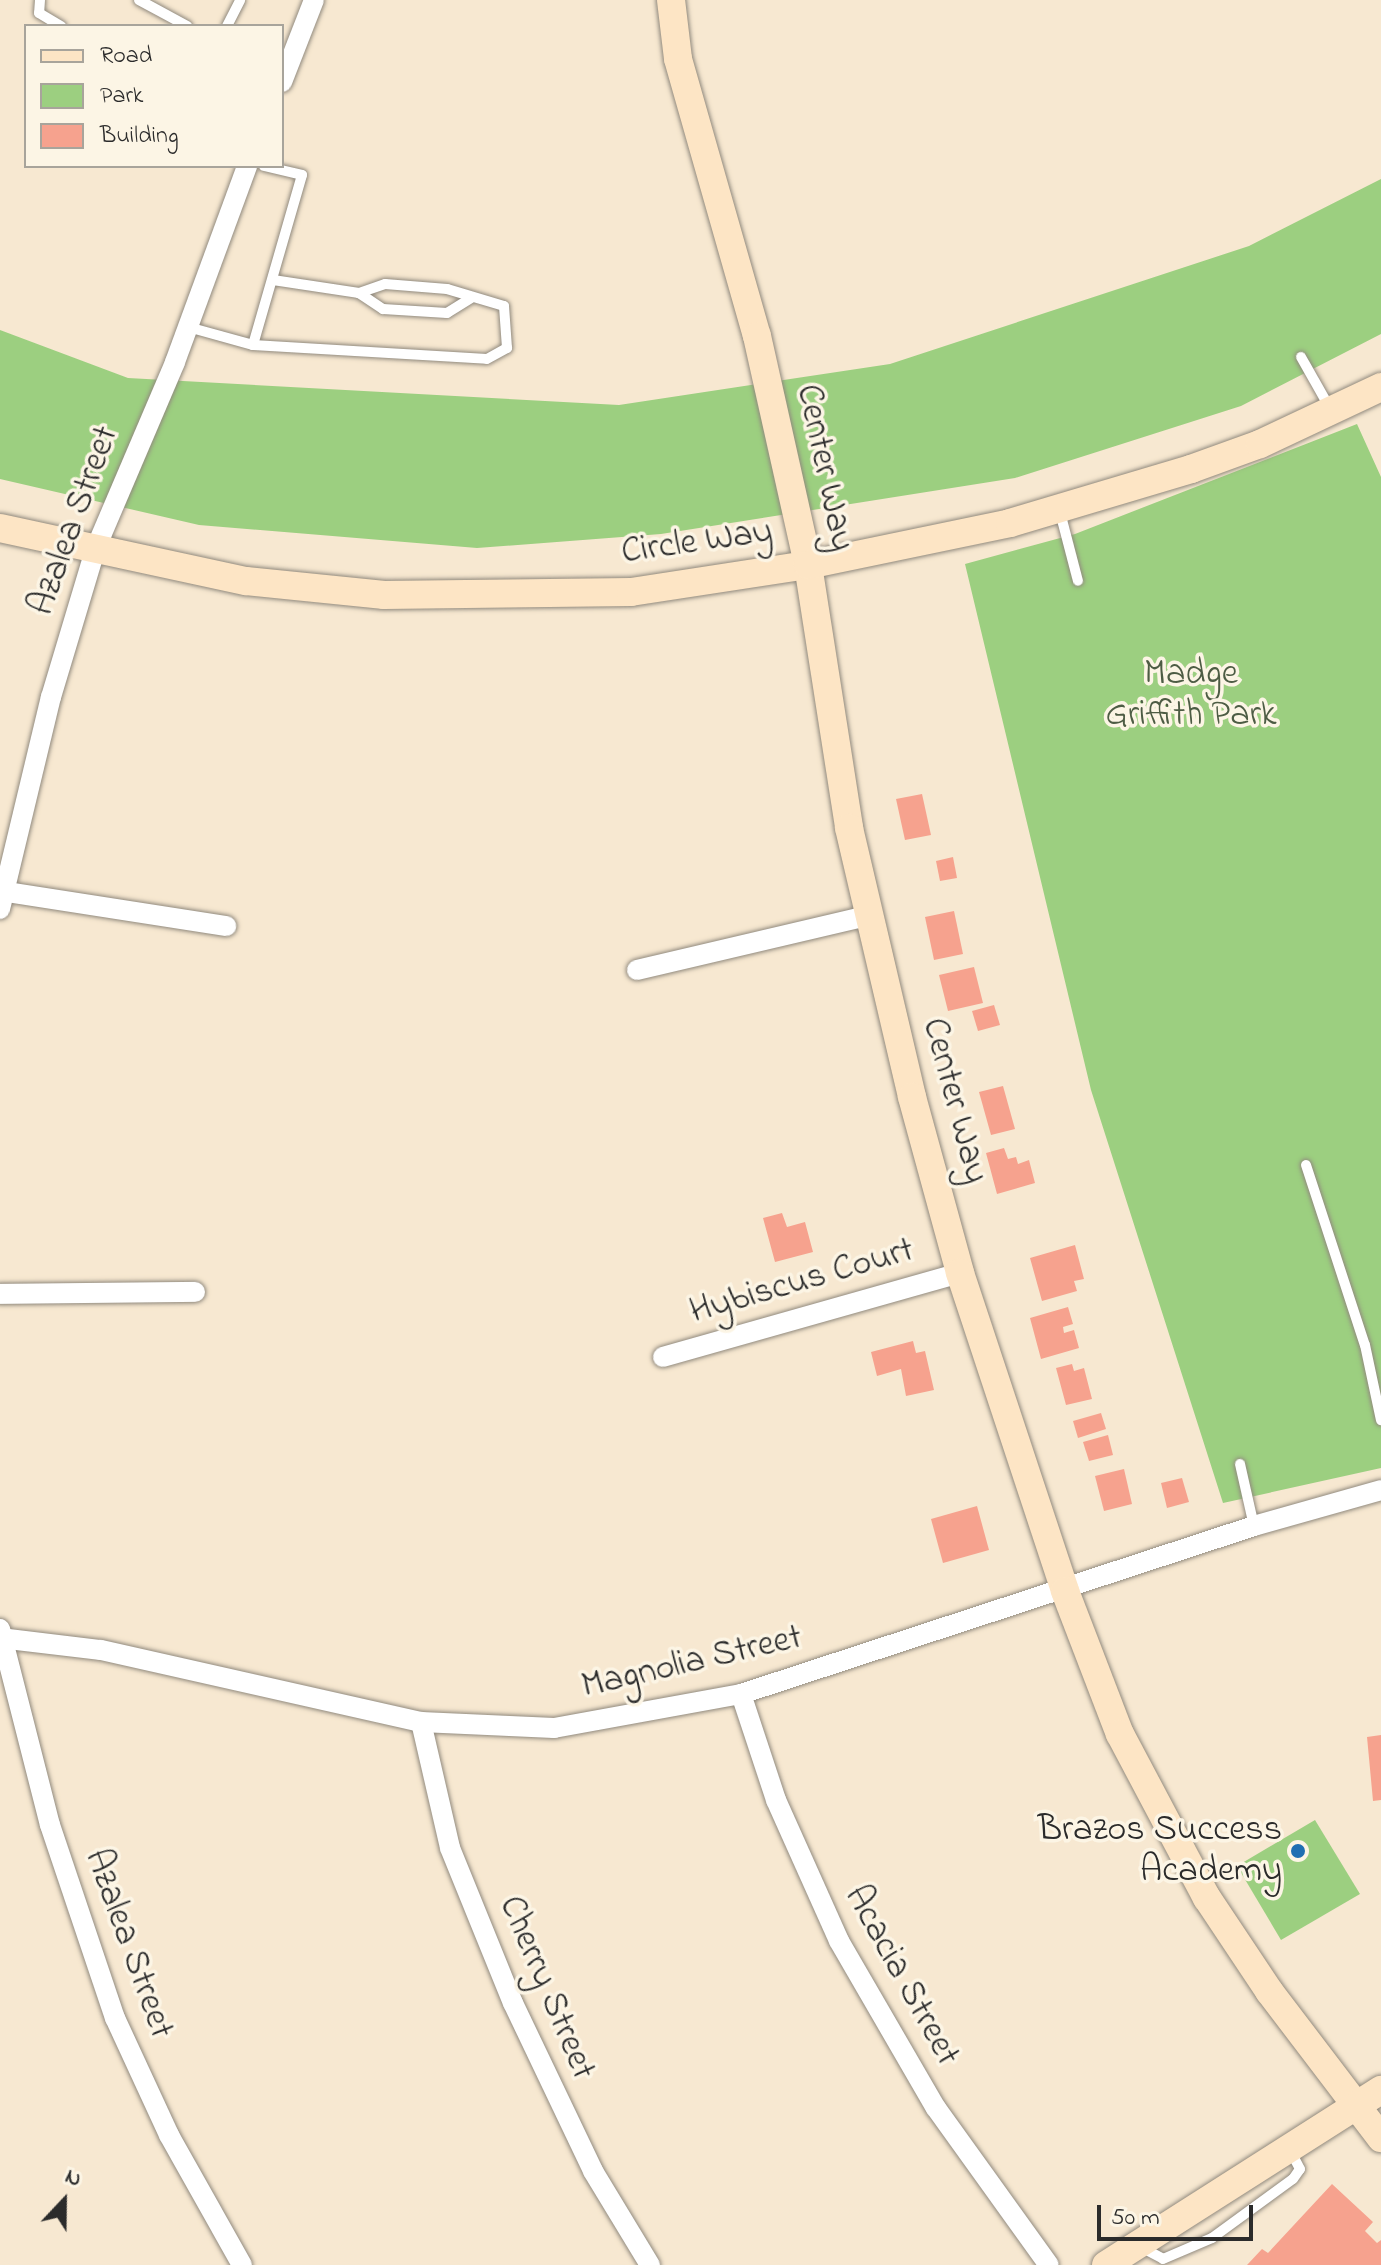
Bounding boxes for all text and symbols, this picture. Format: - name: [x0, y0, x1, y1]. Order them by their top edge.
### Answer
- legend: [24, 24, 284, 168]
- text: Road: [100, 39, 152, 74]
- text: Park: [100, 79, 143, 114]
- text: Building: [100, 119, 179, 154]
- street label: Center Way: [785, 381, 863, 555]
- street label: Azalea Street: [21, 421, 129, 621]
- street label: Circle Way: [619, 511, 775, 575]
- park label: Madge Griffith Park: [1105, 652, 1277, 737]
- street label: Center Way: [911, 1014, 997, 1188]
- street label: Hybiscus Court: [685, 1229, 919, 1335]
- street label: Magnolia Street: [578, 1617, 806, 1709]
- place label: Brazos Success Academy: [1038, 1808, 1282, 1893]
- marker: Brazos Success Academy: [1289, 1842, 1307, 1860]
- street label: Azalea Street: [74, 1844, 182, 2044]
- street label: Acacia Street: [834, 1878, 968, 2074]
- street label: Cherry Street: [488, 1890, 604, 2086]
- north arrow: [24, 2161, 104, 2241]
- text: N: [60, 2161, 86, 2196]
- scale bar: [1101, 2189, 1257, 2239]
- text: 50 m: [1111, 2201, 1160, 2236]

